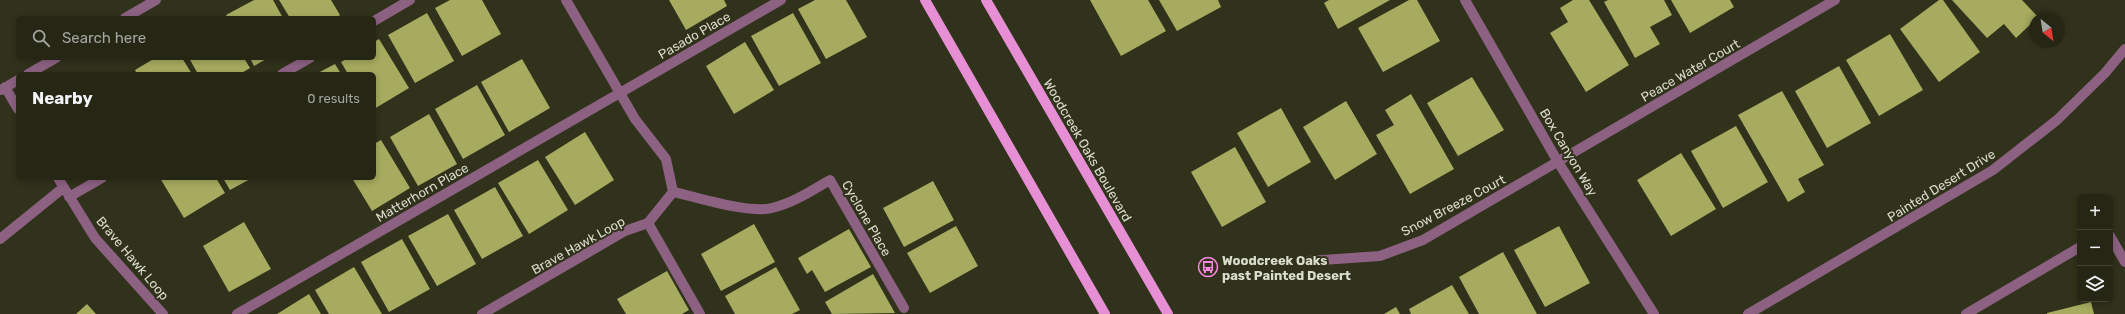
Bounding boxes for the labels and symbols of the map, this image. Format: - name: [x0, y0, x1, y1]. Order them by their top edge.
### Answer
- street label: Pasado Place: [656, 9, 733, 62]
- north arrow: [2029, 12, 2065, 48]
- street label: Peace Water Court: [1638, 36, 1742, 105]
- street label: Woodcreek Oaks Boulevard: [1040, 76, 1135, 224]
- street label: Box Canyon Way: [1537, 106, 1601, 199]
- street label: Painted Desert Drive: [1885, 146, 1998, 225]
- street label: Matterhorn Place: [373, 160, 471, 225]
- street label: Snow Breeze Court: [1399, 172, 1508, 239]
- street label: Cyclone Place: [839, 178, 894, 259]
- street label: Brave Hawk Loop: [93, 213, 172, 303]
- street label: Brave Hawk Loop: [529, 213, 628, 277]
- place label: Woodcreek Oaks past Painted Desert: [1222, 253, 1351, 283]
- bus stop icon: Woodcreek Oaks past Painted Desert: [1197, 256, 1219, 278]

